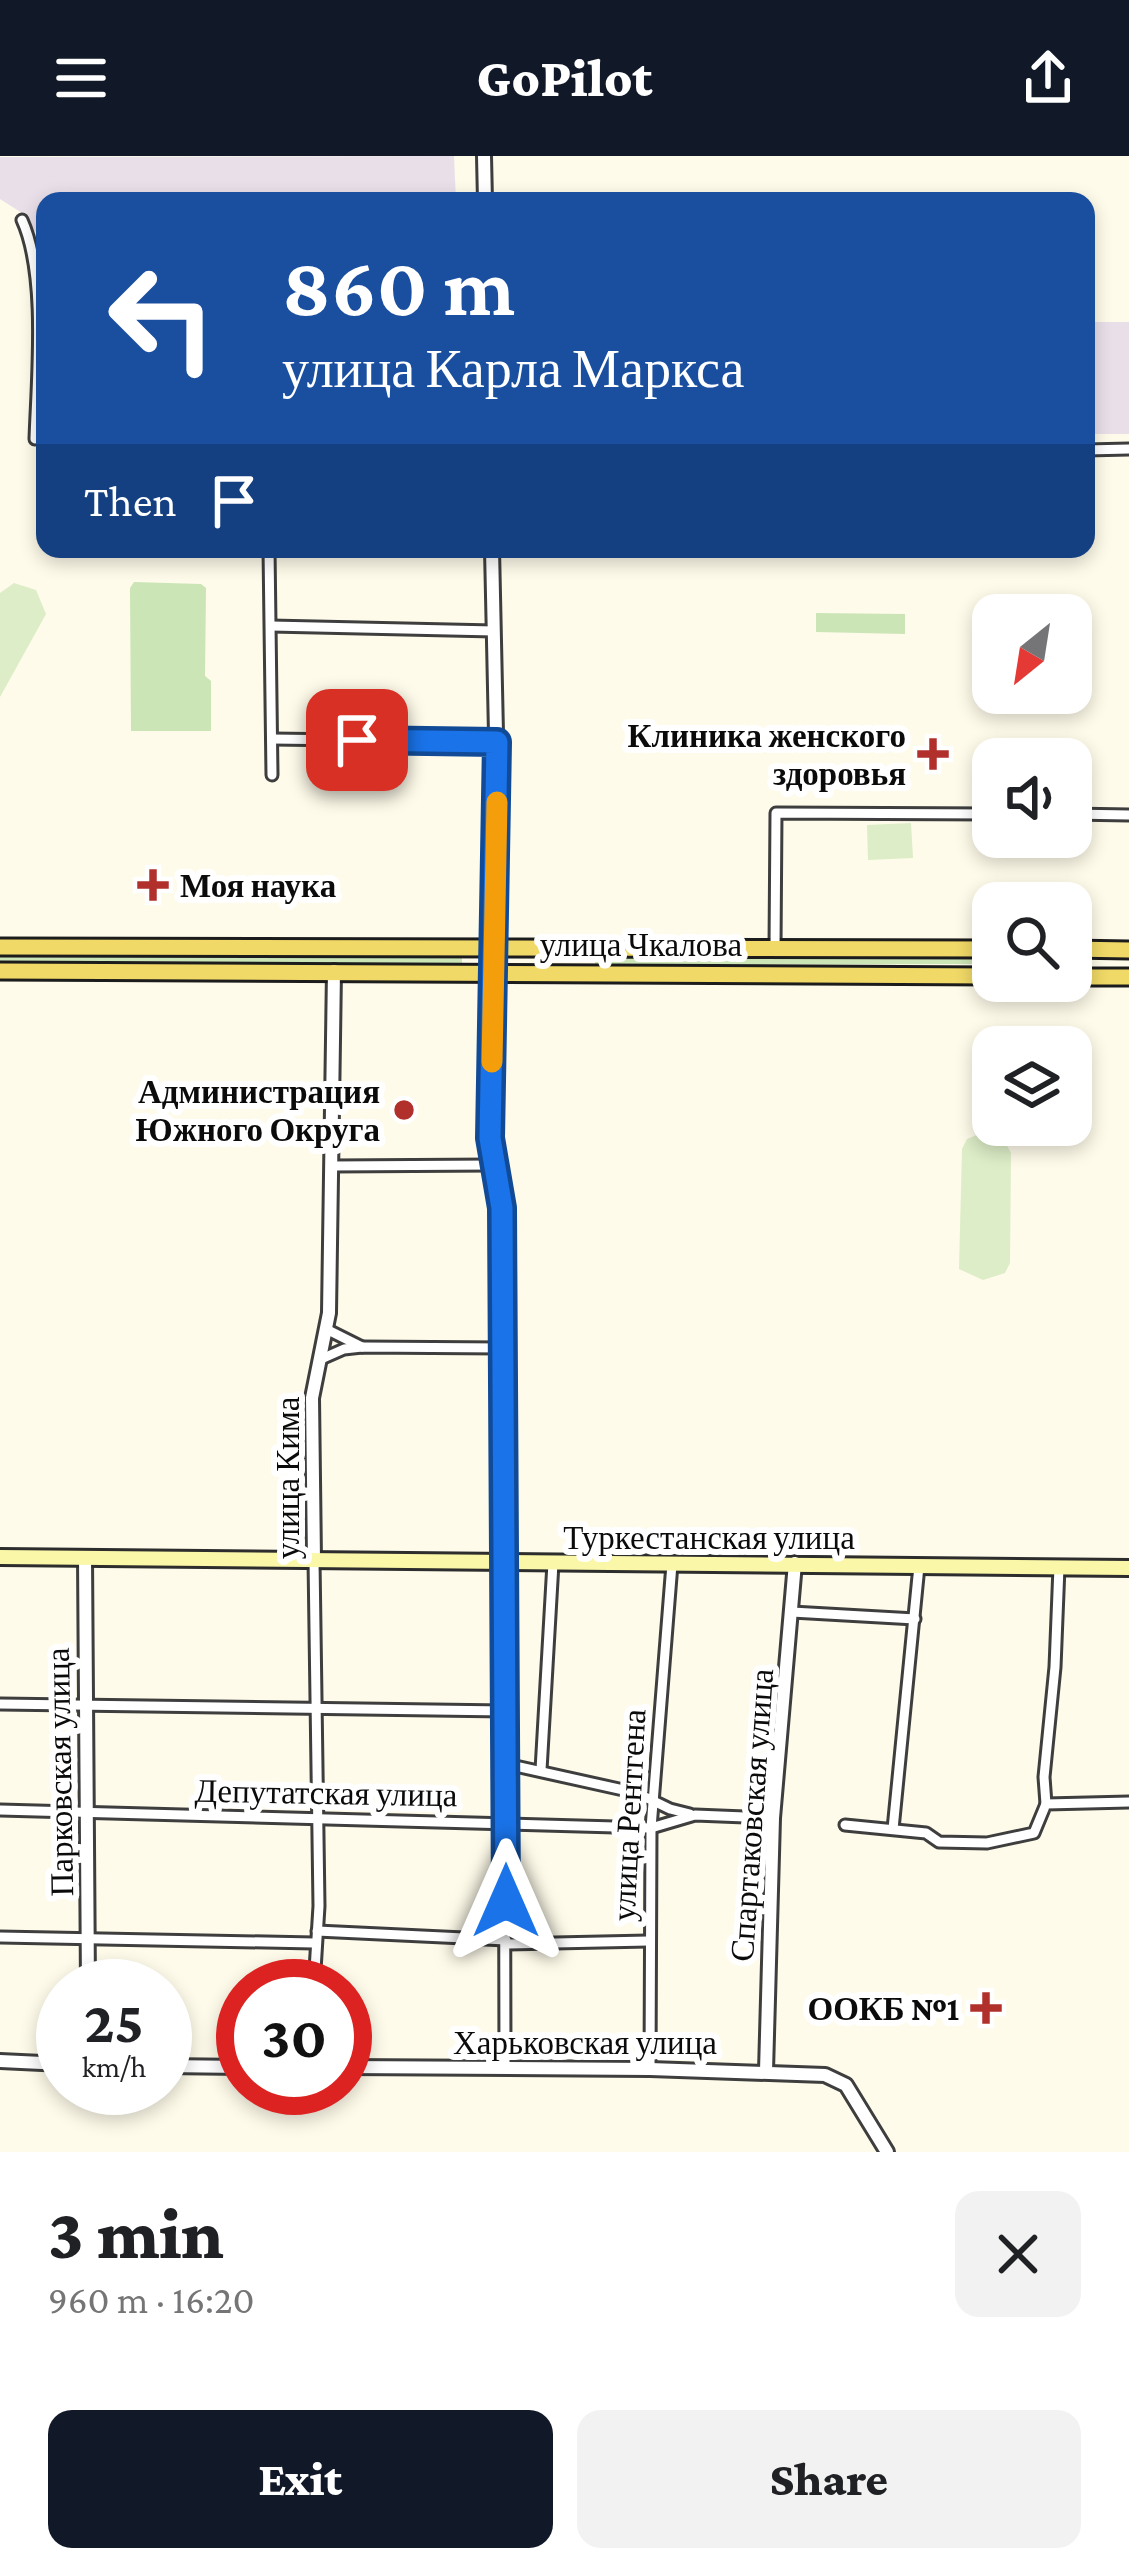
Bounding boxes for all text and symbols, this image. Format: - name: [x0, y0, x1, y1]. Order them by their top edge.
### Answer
- icon: menu: [48, 45, 114, 111]
- icon: share: [1015, 45, 1081, 111]
- text: GoPilot: [476, 48, 653, 108]
- icon: left: [84, 240, 240, 396]
- text: 860 m: [282, 240, 515, 333]
- text: улица Карла Маркса: [282, 339, 745, 399]
- icon: arrive: [201, 468, 267, 534]
- text: Then: [84, 476, 177, 526]
- north arrow: [972, 594, 1092, 714]
- map controls: [972, 594, 1092, 1146]
- pin: [306, 689, 408, 791]
- icon: arrive: [324, 707, 390, 773]
- place label: Клиника женского здоровья: [628, 717, 906, 792]
- marker: Клиника женского здоровья: [917, 738, 949, 770]
- button: sound: [972, 738, 1092, 858]
- place label: Моя наука: [180, 867, 336, 904]
- marker: Моя наука: [137, 869, 169, 901]
- button: search: [972, 882, 1092, 1002]
- street label: улица Чкалова: [540, 926, 743, 963]
- button: layers: [972, 1026, 1092, 1146]
- place label: Администрация Южного Округа: [135, 1073, 380, 1148]
- marker: Администрация Южного Округа: [391, 1097, 417, 1123]
- street label: улица Кима: [269, 1396, 306, 1559]
- street label: Туркестанская улица: [563, 1519, 855, 1556]
- street label: Парковская улица: [39, 1647, 80, 1897]
- street label: Спартаковская улица: [723, 1667, 780, 1963]
- street label: улица Рентгена: [604, 1708, 653, 1922]
- street label: Депутатская улица: [194, 1772, 458, 1813]
- position arrow: [443, 1838, 569, 1964]
- speed limit sign: 30: [216, 1959, 372, 2115]
- text: 25: [84, 1988, 144, 2055]
- place label: ООКБ №1: [808, 1990, 959, 2027]
- marker: ООКБ №1: [970, 1992, 1002, 2024]
- street label: Харьковская улица: [453, 2024, 717, 2061]
- text: km/h: [82, 2050, 146, 2083]
- button: close: [955, 2191, 1081, 2317]
- text: 3 min: [48, 2193, 224, 2273]
- text: 960 m · 16:20: [48, 2278, 255, 2321]
- button: Exit: [48, 2410, 553, 2548]
- button: Share: [577, 2410, 1081, 2548]

